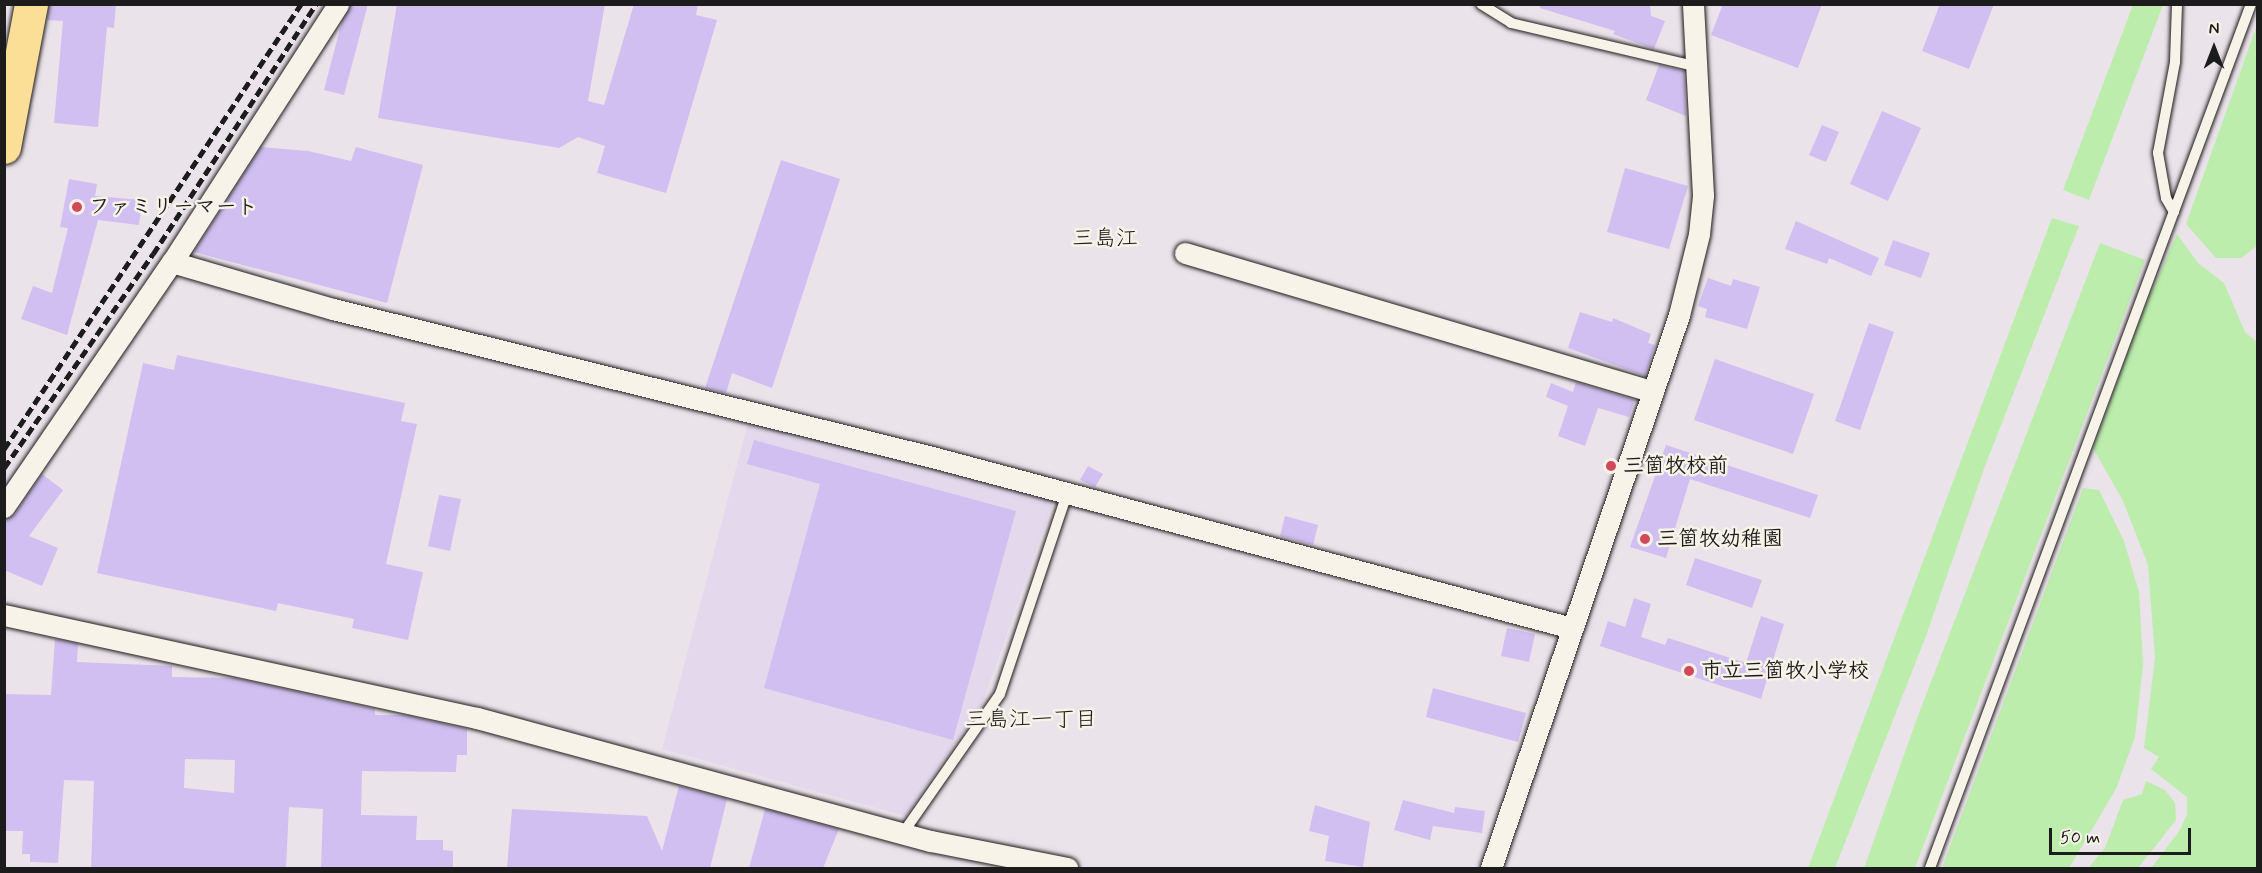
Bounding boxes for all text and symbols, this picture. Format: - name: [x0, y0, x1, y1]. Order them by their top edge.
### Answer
- north arrow: [2184, 18, 2244, 78]
- text: N: [2209, 19, 2219, 40]
- place label: ファミリーマート: [89, 194, 257, 220]
- marker: ファミリーマート: [70, 200, 84, 214]
- district label: 三島江: [1072, 227, 1138, 253]
- place label: 三箇牧校前: [1623, 453, 1728, 479]
- marker: 三箇牧校前: [1604, 459, 1618, 473]
- place label: 三箇牧幼稚園: [1657, 526, 1783, 552]
- marker: 三箇牧幼稚園: [1638, 532, 1652, 546]
- place label: 市立三箇牧小学校: [1701, 658, 1869, 684]
- marker: 市立三箇牧小学校: [1682, 664, 1696, 678]
- district label: 三島江一丁目: [965, 708, 1097, 734]
- scale bar: [2052, 816, 2194, 854]
- text: 50 m: [2060, 826, 2100, 850]

